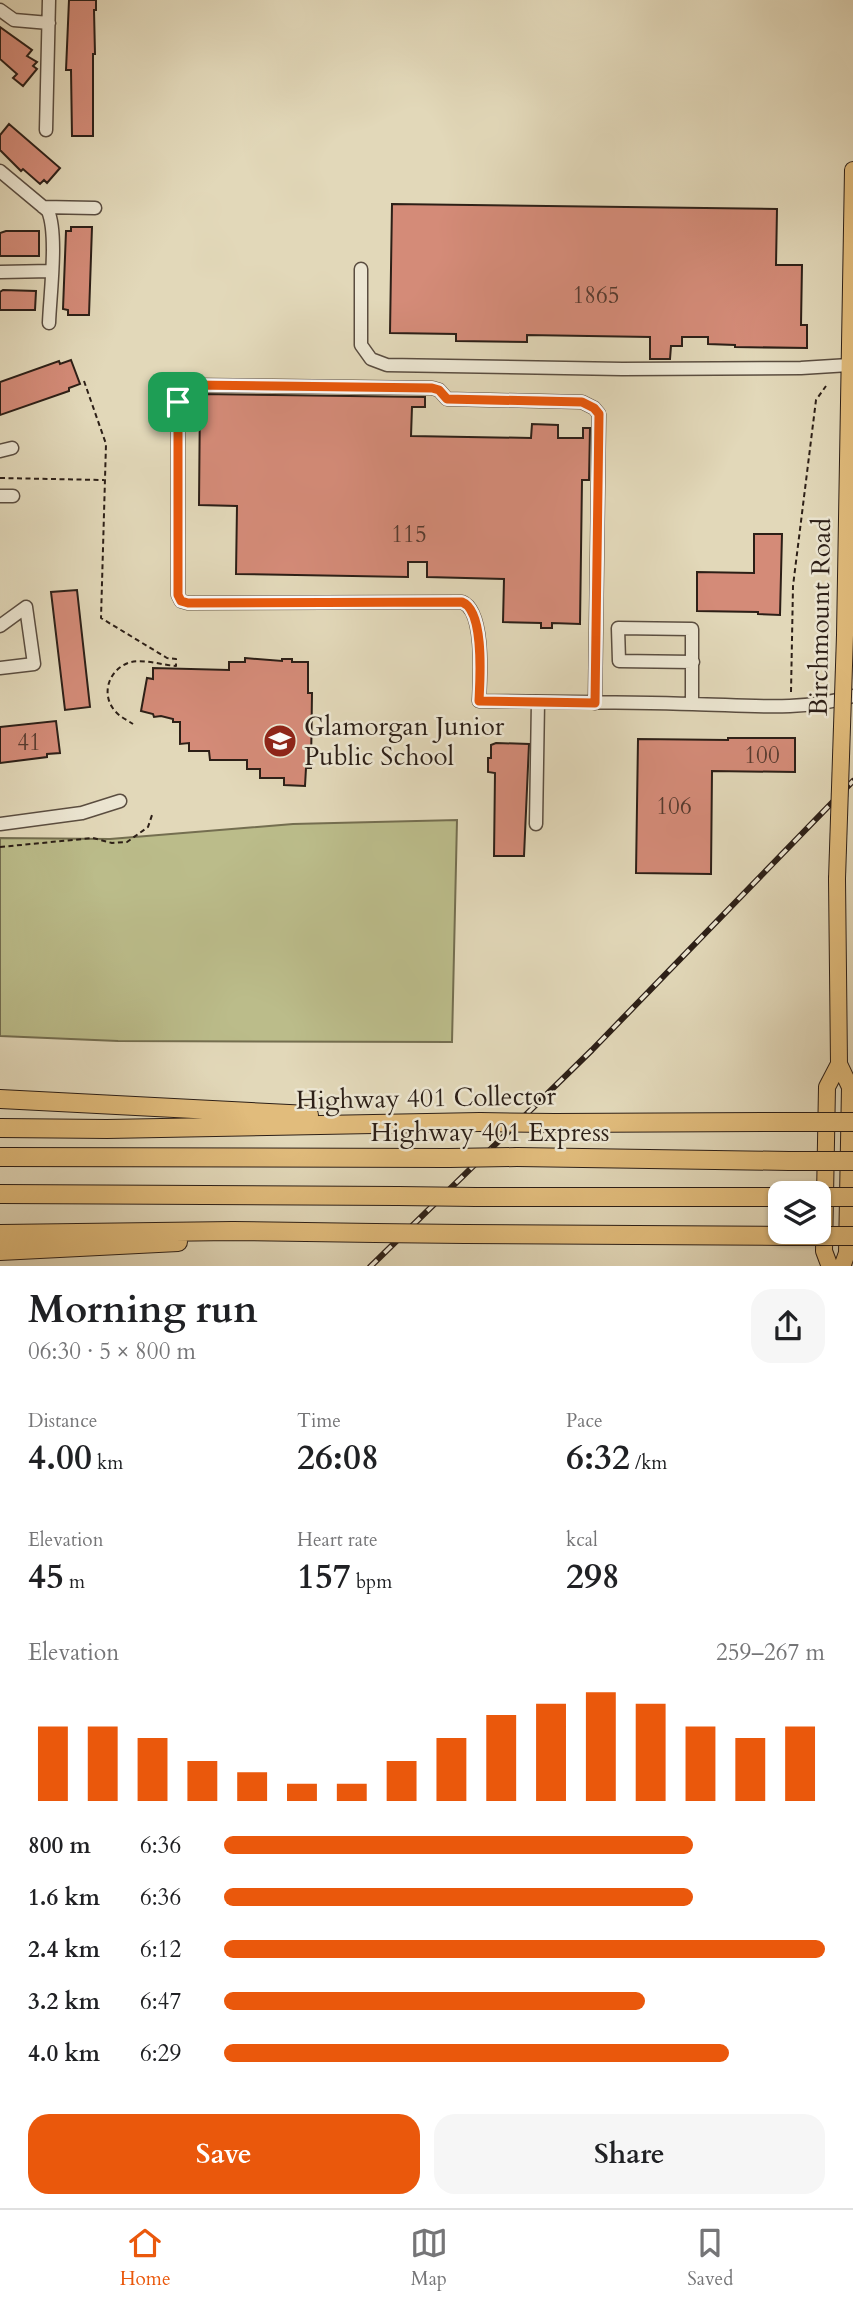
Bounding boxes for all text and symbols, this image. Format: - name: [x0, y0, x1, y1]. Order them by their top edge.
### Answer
- house number: 1865: [572, 280, 620, 311]
- pin: [148, 372, 208, 432]
- icon: arrive: [159, 383, 197, 421]
- street label: Birchmount Road: [801, 518, 839, 716]
- house number: 115: [391, 519, 427, 550]
- place label: Glamorgan Junior Public School: [304, 709, 505, 774]
- school or university icon: Glamorgan Junior Public School: [261, 722, 299, 760]
- house number: 41: [17, 727, 41, 758]
- house number: 100: [744, 740, 780, 771]
- house number: 106: [656, 791, 692, 822]
- street label: Highway 401 Collector: [296, 1078, 557, 1118]
- street label: Highway 401 Express: [370, 1115, 610, 1150]
- map controls: [768, 1181, 831, 1244]
- button: layers: [768, 1181, 831, 1244]
- text: Morning run: [28, 1284, 258, 1336]
- button: share: [751, 1289, 825, 1363]
- text: 06:30 · 5 × 800 m: [28, 1336, 196, 1367]
- text: Distance: [28, 1408, 97, 1434]
- text: Time: [297, 1408, 341, 1434]
- text: Pace: [566, 1408, 603, 1434]
- text: 4.00: [28, 1434, 92, 1482]
- text: 26:08: [297, 1434, 379, 1482]
- text: 6:32: [566, 1434, 630, 1482]
- text: km: [92, 1450, 123, 1476]
- text: /km: [630, 1450, 667, 1476]
- text: Elevation: [28, 1527, 103, 1553]
- text: Heart rate: [297, 1527, 378, 1553]
- text: kcal: [566, 1527, 598, 1553]
- text: 45: [28, 1553, 64, 1601]
- text: 157: [297, 1553, 351, 1601]
- text: 298: [566, 1553, 620, 1601]
- text: m: [64, 1569, 85, 1595]
- text: bpm: [351, 1569, 392, 1595]
- text: Elevation: [28, 1637, 119, 1668]
- text: 259–267 m: [716, 1637, 825, 1668]
- text: 800 m: [28, 1830, 91, 1861]
- text: 6:36: [140, 1830, 181, 1861]
- text: 1.6 km: [28, 1882, 100, 1913]
- text: 6:36: [140, 1882, 181, 1913]
- text: 2.4 km: [28, 1934, 100, 1965]
- text: 6:12: [140, 1934, 181, 1965]
- text: 3.2 km: [28, 1986, 100, 2017]
- text: 6:47: [140, 1986, 181, 2017]
- text: 4.0 km: [28, 2038, 100, 2069]
- text: 6:29: [140, 2038, 181, 2069]
- button: Save: [28, 2114, 420, 2194]
- button: Share: [434, 2114, 825, 2194]
- tab: Home: [120, 2224, 171, 2292]
- tab: Map: [410, 2224, 448, 2292]
- tab: Saved: [687, 2224, 733, 2292]

